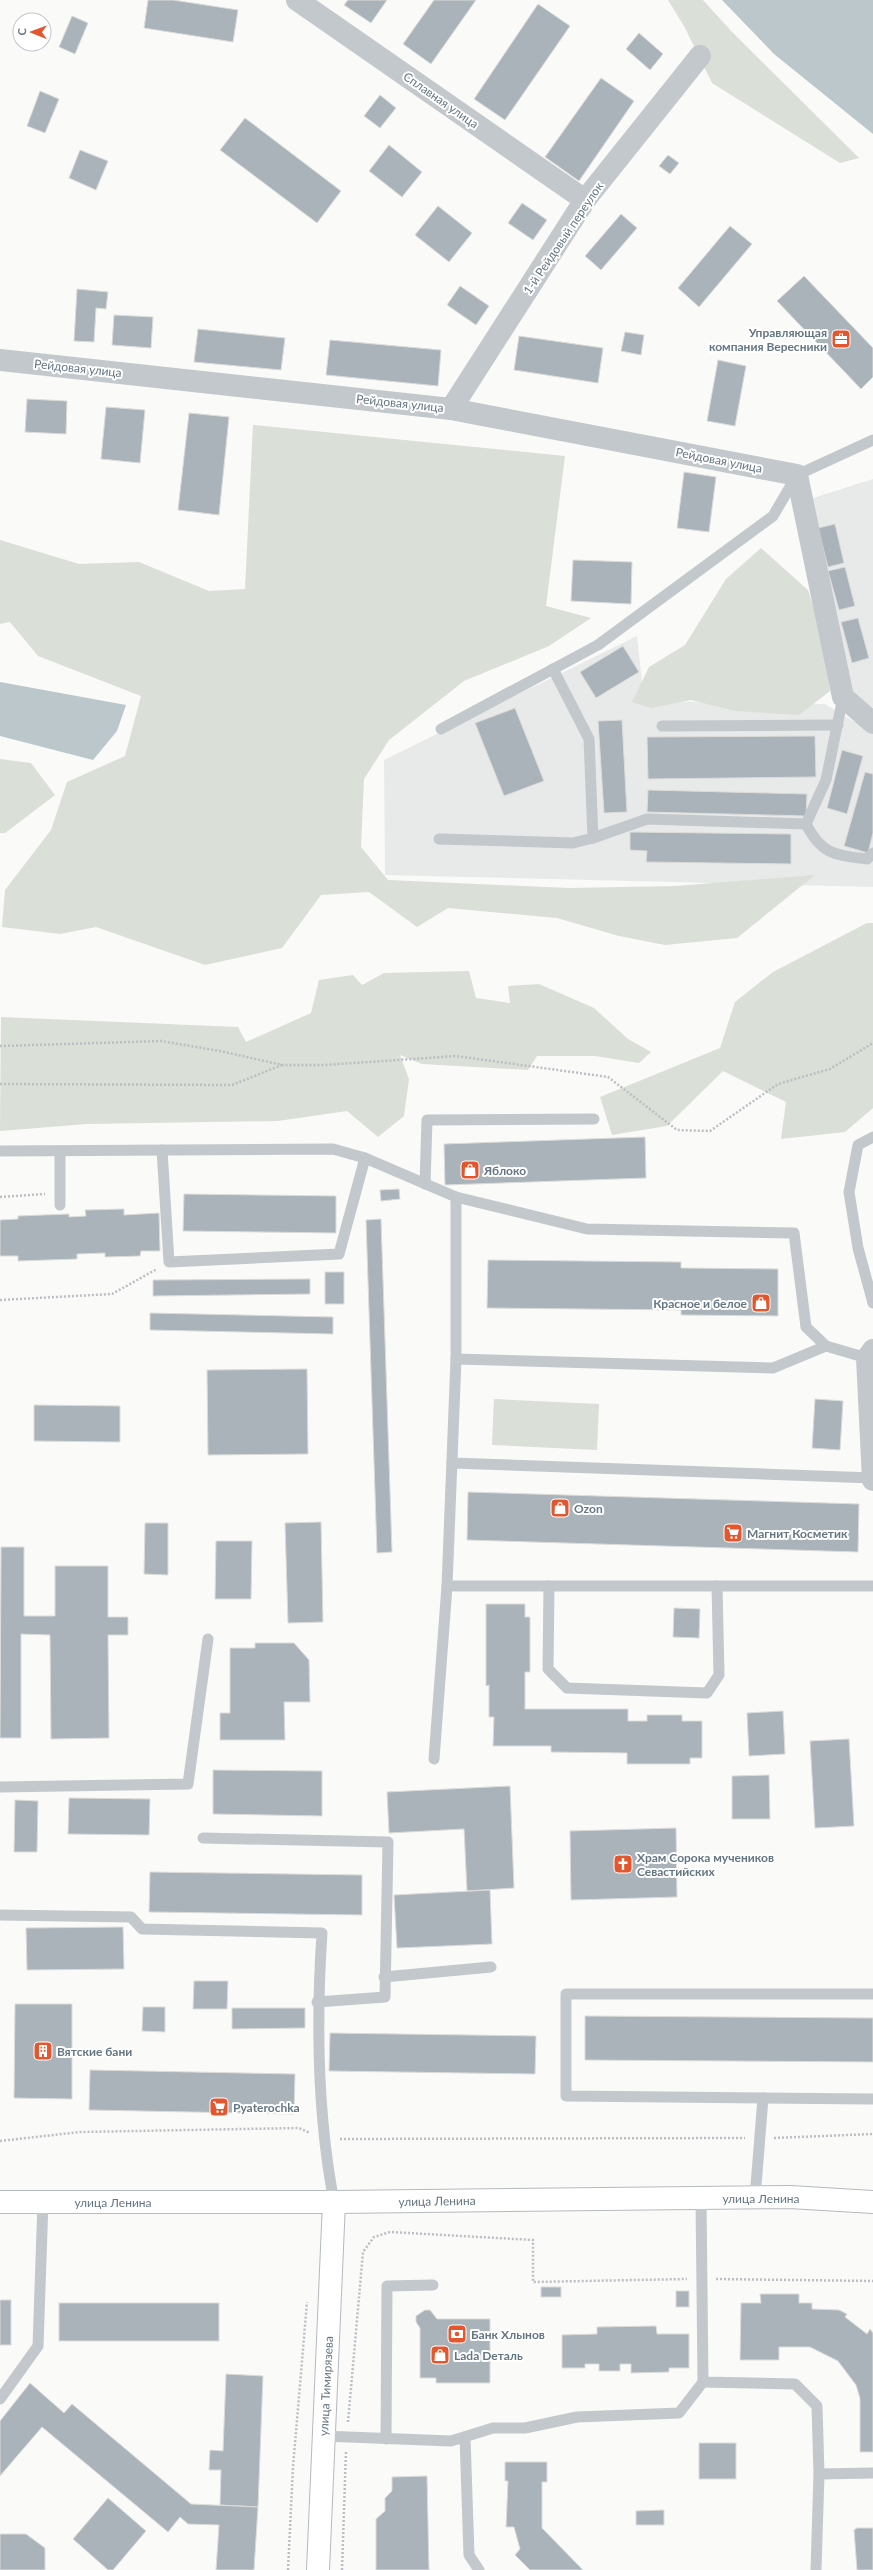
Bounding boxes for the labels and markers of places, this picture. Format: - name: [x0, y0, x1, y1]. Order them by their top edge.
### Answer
- place label: Управляющая компания Вересники: [709, 325, 827, 354]
- office icon: Управляющая компания Вересники: [830, 328, 852, 350]
- shop icon: Яблоко: [459, 1159, 481, 1181]
- place label: Яблоко: [483, 1163, 526, 1178]
- shop icon: Красное и белое: [750, 1292, 772, 1314]
- place label: Красное и белое: [653, 1296, 748, 1311]
- shop icon: Ozon: [549, 1497, 571, 1519]
- place label: Ozon: [574, 1501, 603, 1516]
- supermarket icon: Магнит Косметик: [722, 1522, 744, 1544]
- place label: Магнит Косметик: [747, 1526, 848, 1541]
- place label: Храм Сорока мучеников Севастийских: [637, 1850, 774, 1879]
- church icon: Храм Сорока мучеников Севастийских: [612, 1853, 634, 1875]
- building icon: Вятские бани: [32, 2040, 54, 2062]
- place label: Вятские бани: [57, 2044, 132, 2059]
- supermarket icon: Pyaterochka: [208, 2096, 230, 2118]
- place label: Pyaterochka: [233, 2100, 300, 2115]
- bank icon: Банк Хлынов: [446, 2323, 468, 2345]
- place label: Банк Хлынов: [471, 2327, 545, 2342]
- shop icon: Lada Dеталь: [429, 2344, 451, 2366]
- place label: Lada Dеталь: [454, 2348, 523, 2363]

